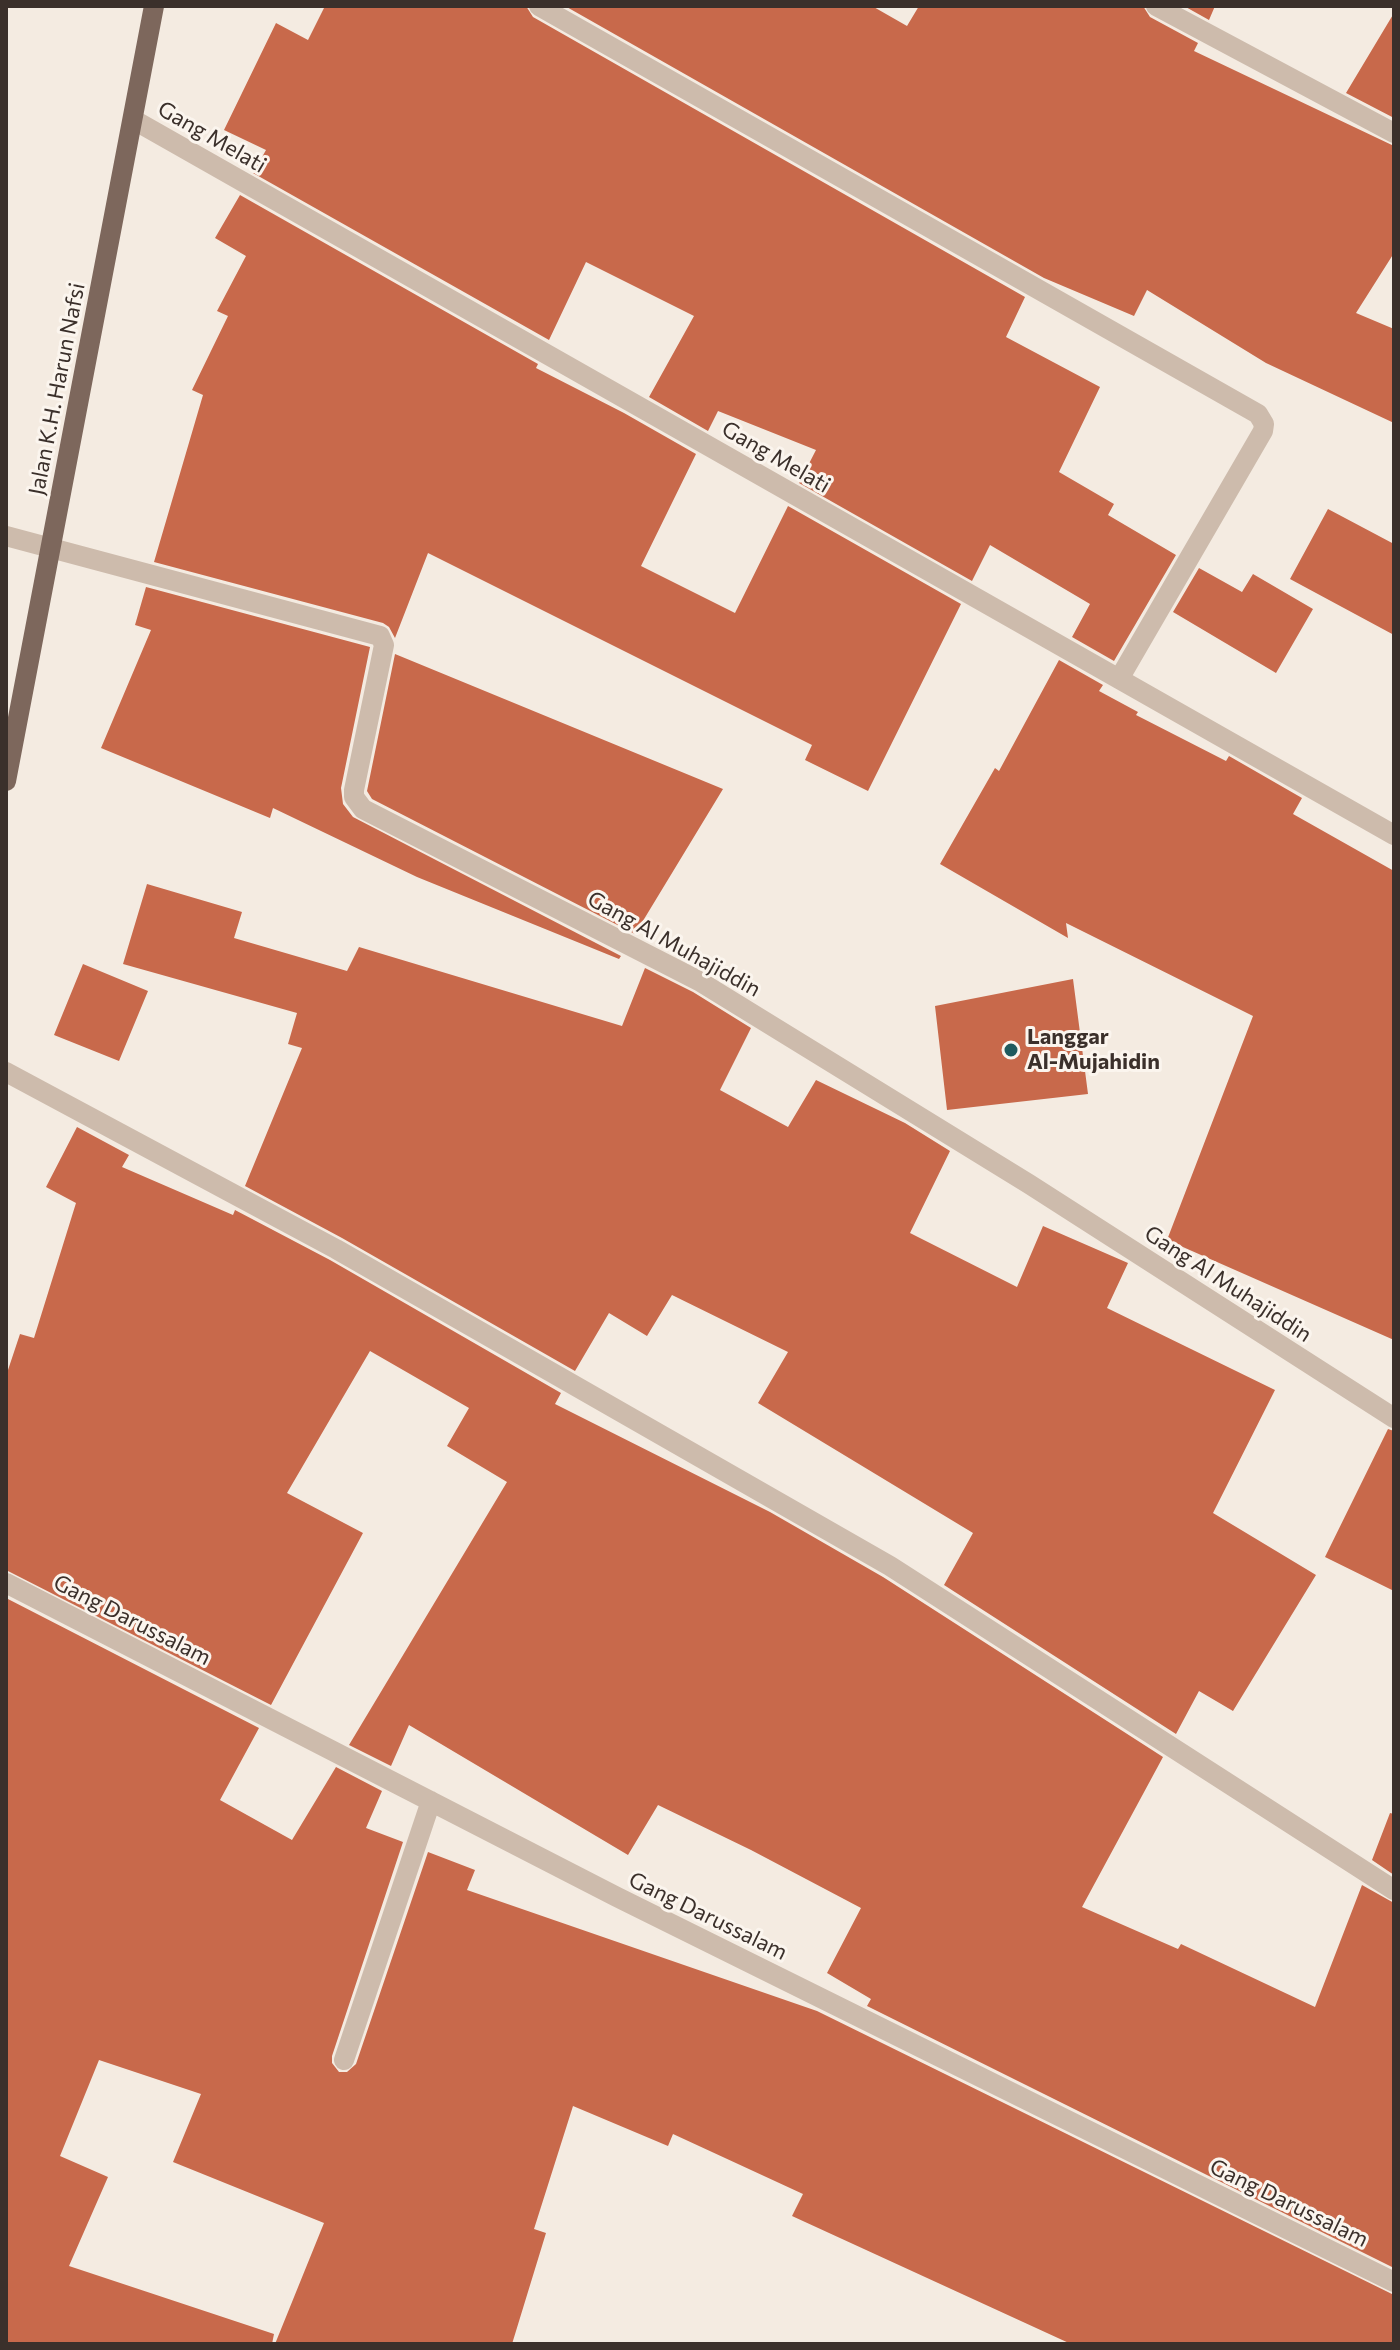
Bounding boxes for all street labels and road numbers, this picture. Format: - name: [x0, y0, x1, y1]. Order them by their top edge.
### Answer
- street label: Gang Melati: [153, 95, 271, 179]
- street label: Jalan K.H. Harun Nafsi: [23, 281, 91, 497]
- street label: Gang Melati: [717, 415, 835, 499]
- street label: Gang Al Muhajiddin: [583, 886, 765, 1002]
- street label: Gang Al Muhajiddin: [1140, 1220, 1316, 1348]
- street label: Gang Darussalam: [49, 1569, 215, 1671]
- street label: Gang Darussalam: [624, 1866, 792, 1966]
- street label: Gang Darussalam: [1205, 2153, 1373, 2253]

